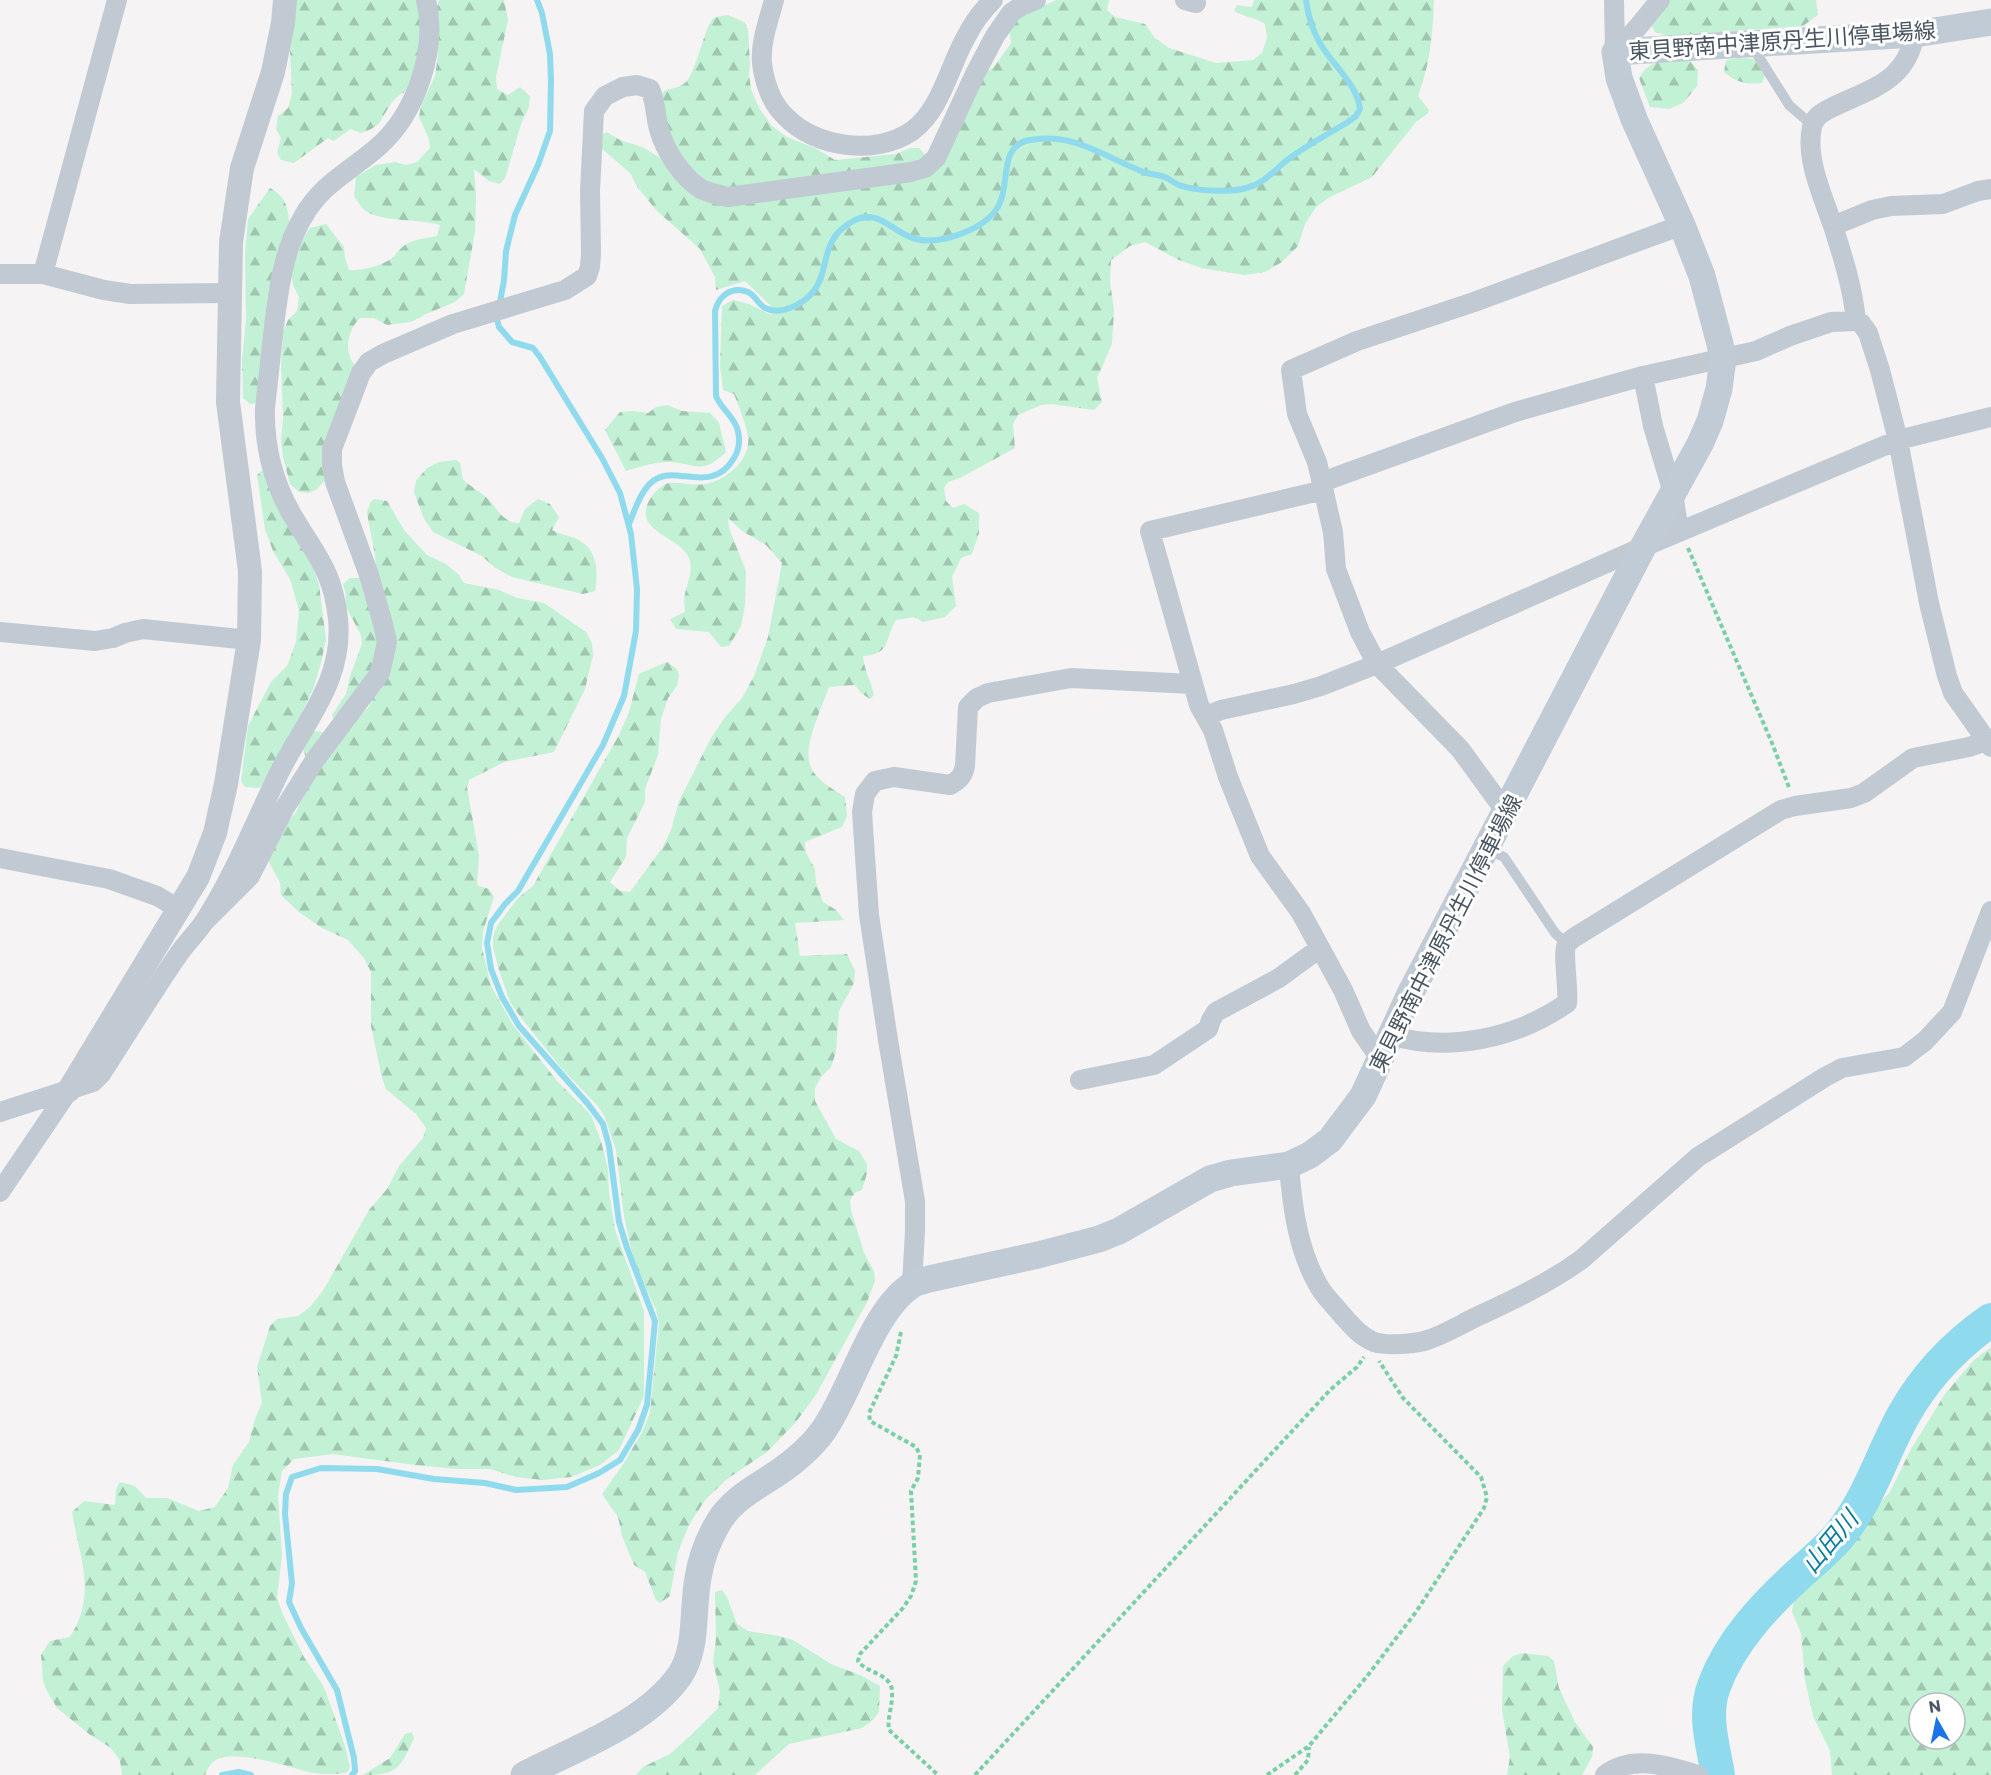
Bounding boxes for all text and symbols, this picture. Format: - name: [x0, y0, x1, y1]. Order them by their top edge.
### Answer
- street label: 東貝野南中津原丹生川停車場線: [1627, 16, 1937, 64]
- street label: 東貝野南中津原丹生川停車場線: [1363, 790, 1527, 1076]
- water label: 山田川: [1795, 1502, 1865, 1578]
- north arrow: [1907, 1691, 1967, 1751]
- text: N: [1927, 1695, 1942, 1716]

